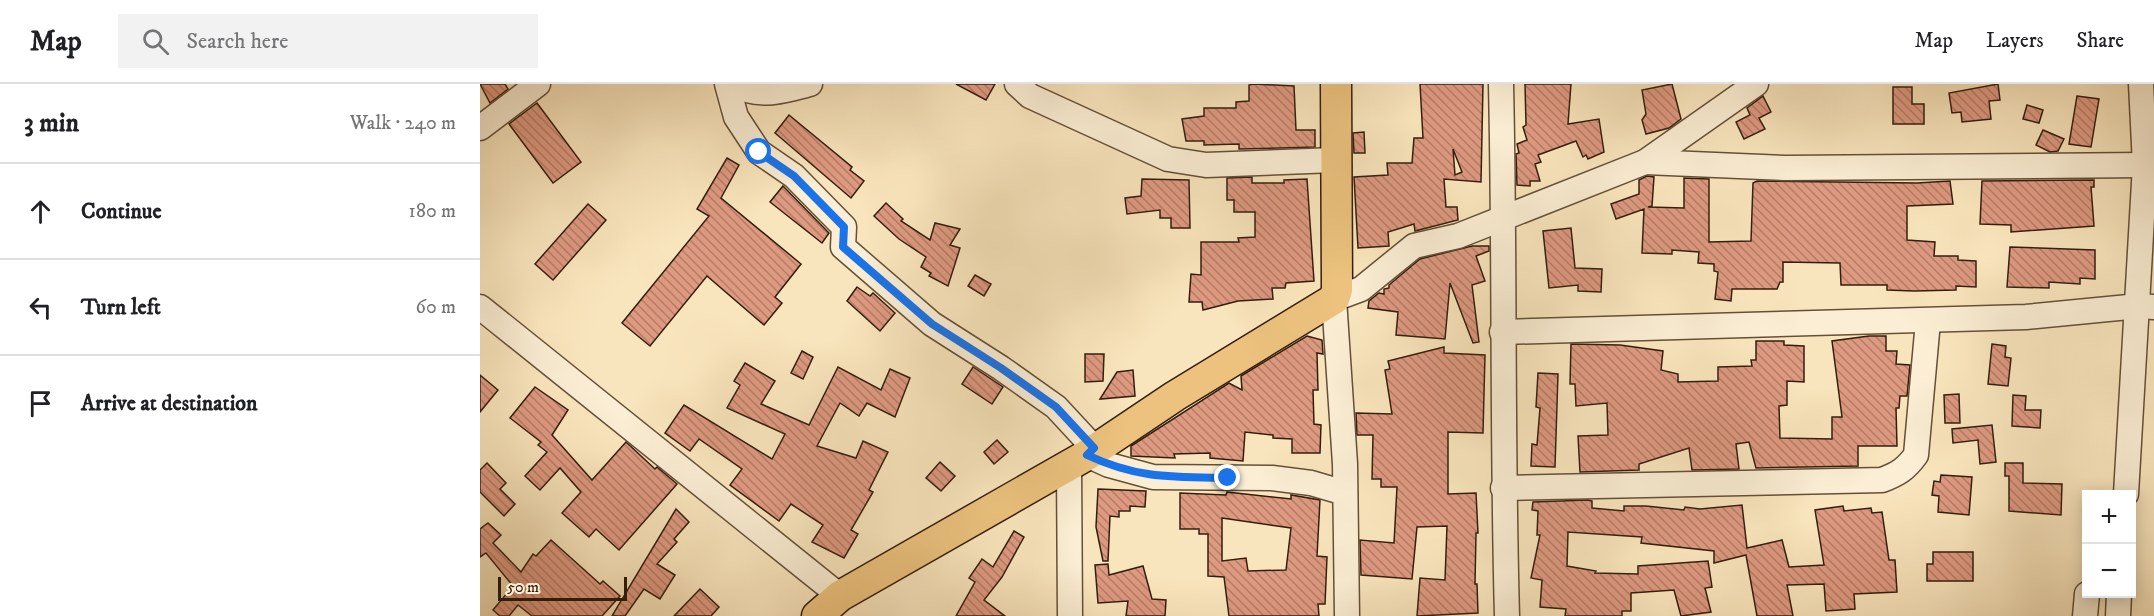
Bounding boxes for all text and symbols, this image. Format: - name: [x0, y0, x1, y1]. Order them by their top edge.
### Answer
- search box: [118, 14, 538, 68]
- text: Map: [30, 24, 82, 59]
- icon: search: [139, 25, 172, 58]
- text: Search here: [187, 28, 288, 55]
- text: Map: [1914, 28, 1953, 54]
- text: Layers: [1986, 28, 2044, 54]
- text: Share: [2077, 28, 2124, 54]
- text: 3 min: [24, 107, 79, 140]
- text: Walk · 240 m: [350, 111, 456, 136]
- route start: [745, 138, 771, 164]
- icon: ahead: [24, 195, 57, 228]
- text: Continue: [81, 198, 162, 225]
- text: 180 m: [409, 199, 456, 224]
- icon: left: [24, 291, 57, 324]
- text: Turn left: [81, 294, 161, 321]
- text: 60 m: [416, 295, 456, 320]
- icon: arrive: [24, 387, 57, 420]
- text: Arrive at destination: [81, 390, 258, 417]
- route end: [1214, 464, 1240, 490]
- map controls: [2082, 490, 2136, 598]
- button: +: [2082, 490, 2136, 544]
- button: −: [2082, 544, 2136, 598]
- scale bar: [498, 574, 627, 602]
- text: 50 m: [507, 577, 539, 597]

